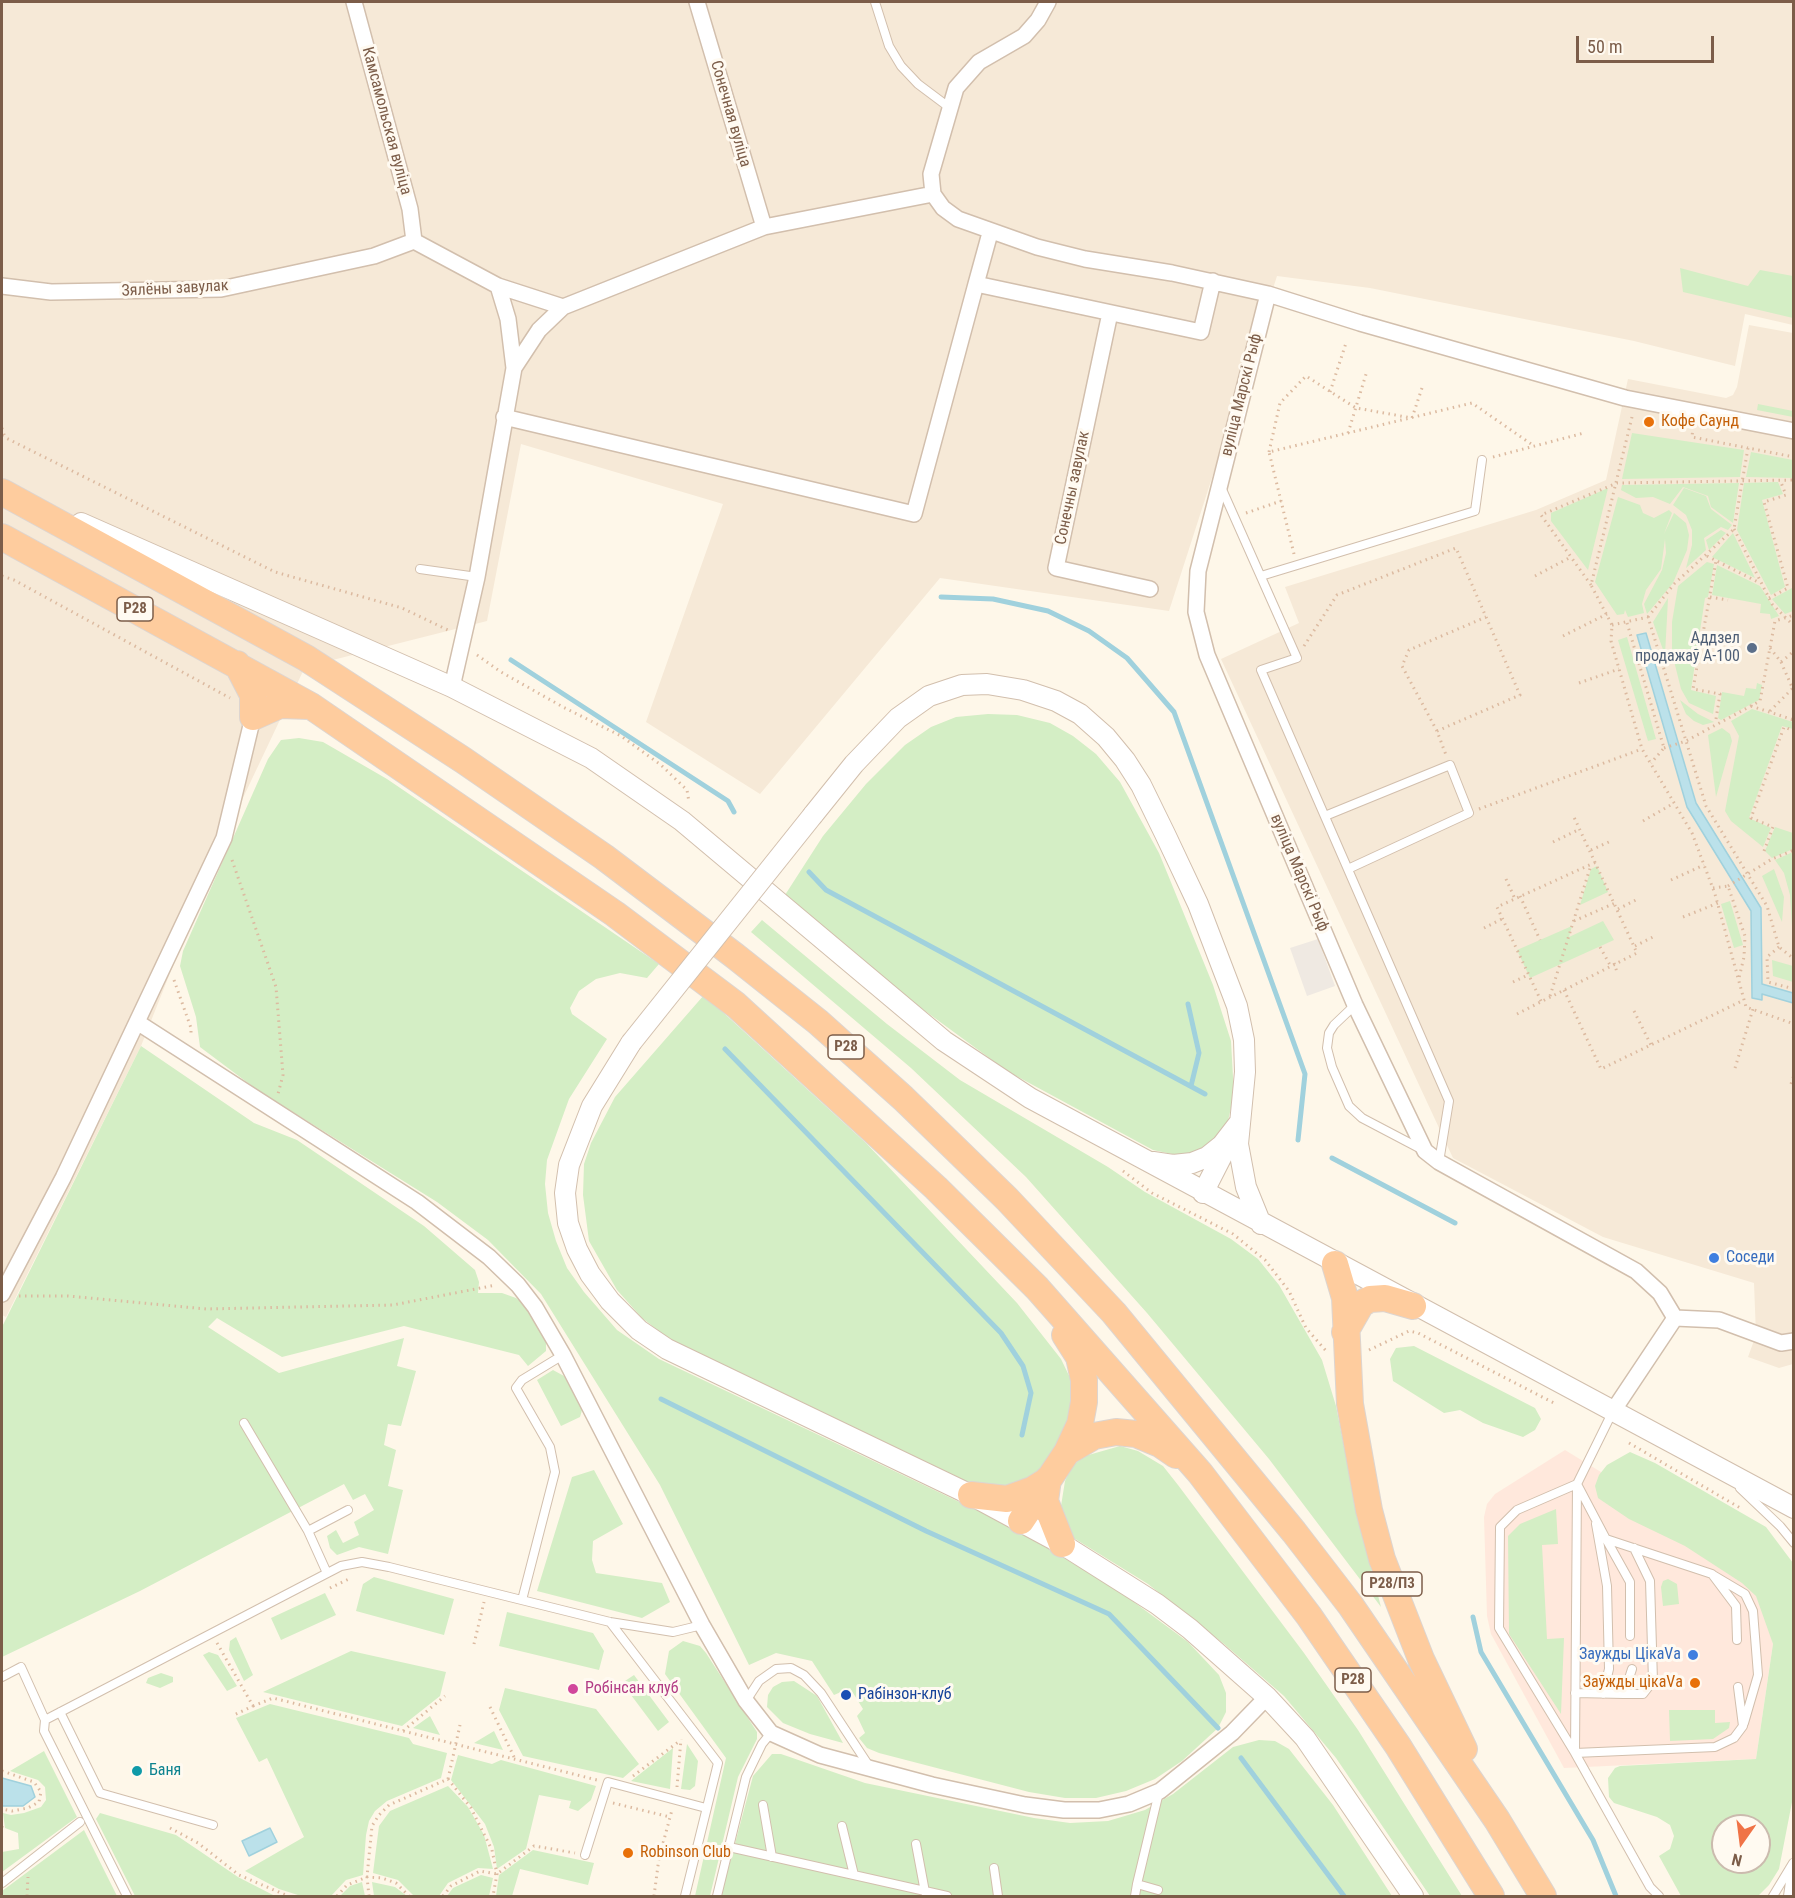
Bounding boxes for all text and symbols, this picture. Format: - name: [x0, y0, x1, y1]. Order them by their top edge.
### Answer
- scale bar: [1579, 24, 1717, 62]
- text: 50 m: [1587, 36, 1622, 57]
- street label: Камсамольская вуліца: [357, 45, 415, 197]
- street label: Сонечная вуліца: [706, 59, 754, 169]
- street label: Зялёны завулак: [121, 277, 229, 301]
- street label: вуліца Марскі Рыф: [1217, 332, 1267, 458]
- place label: Кофе Саунд: [1661, 412, 1739, 432]
- marker: Кофе Саунд: [1642, 415, 1656, 429]
- street label: Сонечны завулак: [1052, 429, 1094, 547]
- road number: Р28: [117, 597, 153, 621]
- place label: Аддзел продажаў А-100: [1635, 629, 1740, 667]
- marker: Аддзел продажаў А-100: [1745, 641, 1759, 655]
- street label: вуліца Марскі Рыф: [1266, 811, 1332, 935]
- road number: Р28: [828, 1035, 864, 1059]
- place label: Соседи: [1726, 1248, 1775, 1268]
- marker: Соседи: [1707, 1251, 1721, 1265]
- road number: Р28/П3: [1362, 1572, 1422, 1596]
- place label: Заужды ЦікаVа: [1579, 1645, 1681, 1665]
- marker: Заужды ЦікаVа: [1686, 1648, 1700, 1662]
- road number: Р28: [1335, 1668, 1371, 1692]
- place label: Заўжды цікаVа: [1583, 1673, 1683, 1693]
- marker: Заўжды цікаVа: [1688, 1676, 1702, 1690]
- place label: Робінсан клуб: [585, 1679, 679, 1699]
- marker: Робінсан клуб: [566, 1682, 580, 1696]
- place label: Рабінзон-клуб: [858, 1685, 952, 1705]
- marker: Рабінзон-клуб: [839, 1688, 853, 1702]
- place label: Баня: [149, 1761, 181, 1781]
- marker: Баня: [130, 1764, 144, 1778]
- north arrow: [1711, 1814, 1771, 1874]
- place label: Robinson Club: [640, 1843, 731, 1863]
- marker: Robinson Club: [621, 1846, 635, 1860]
- text: N: [1730, 1850, 1744, 1870]

